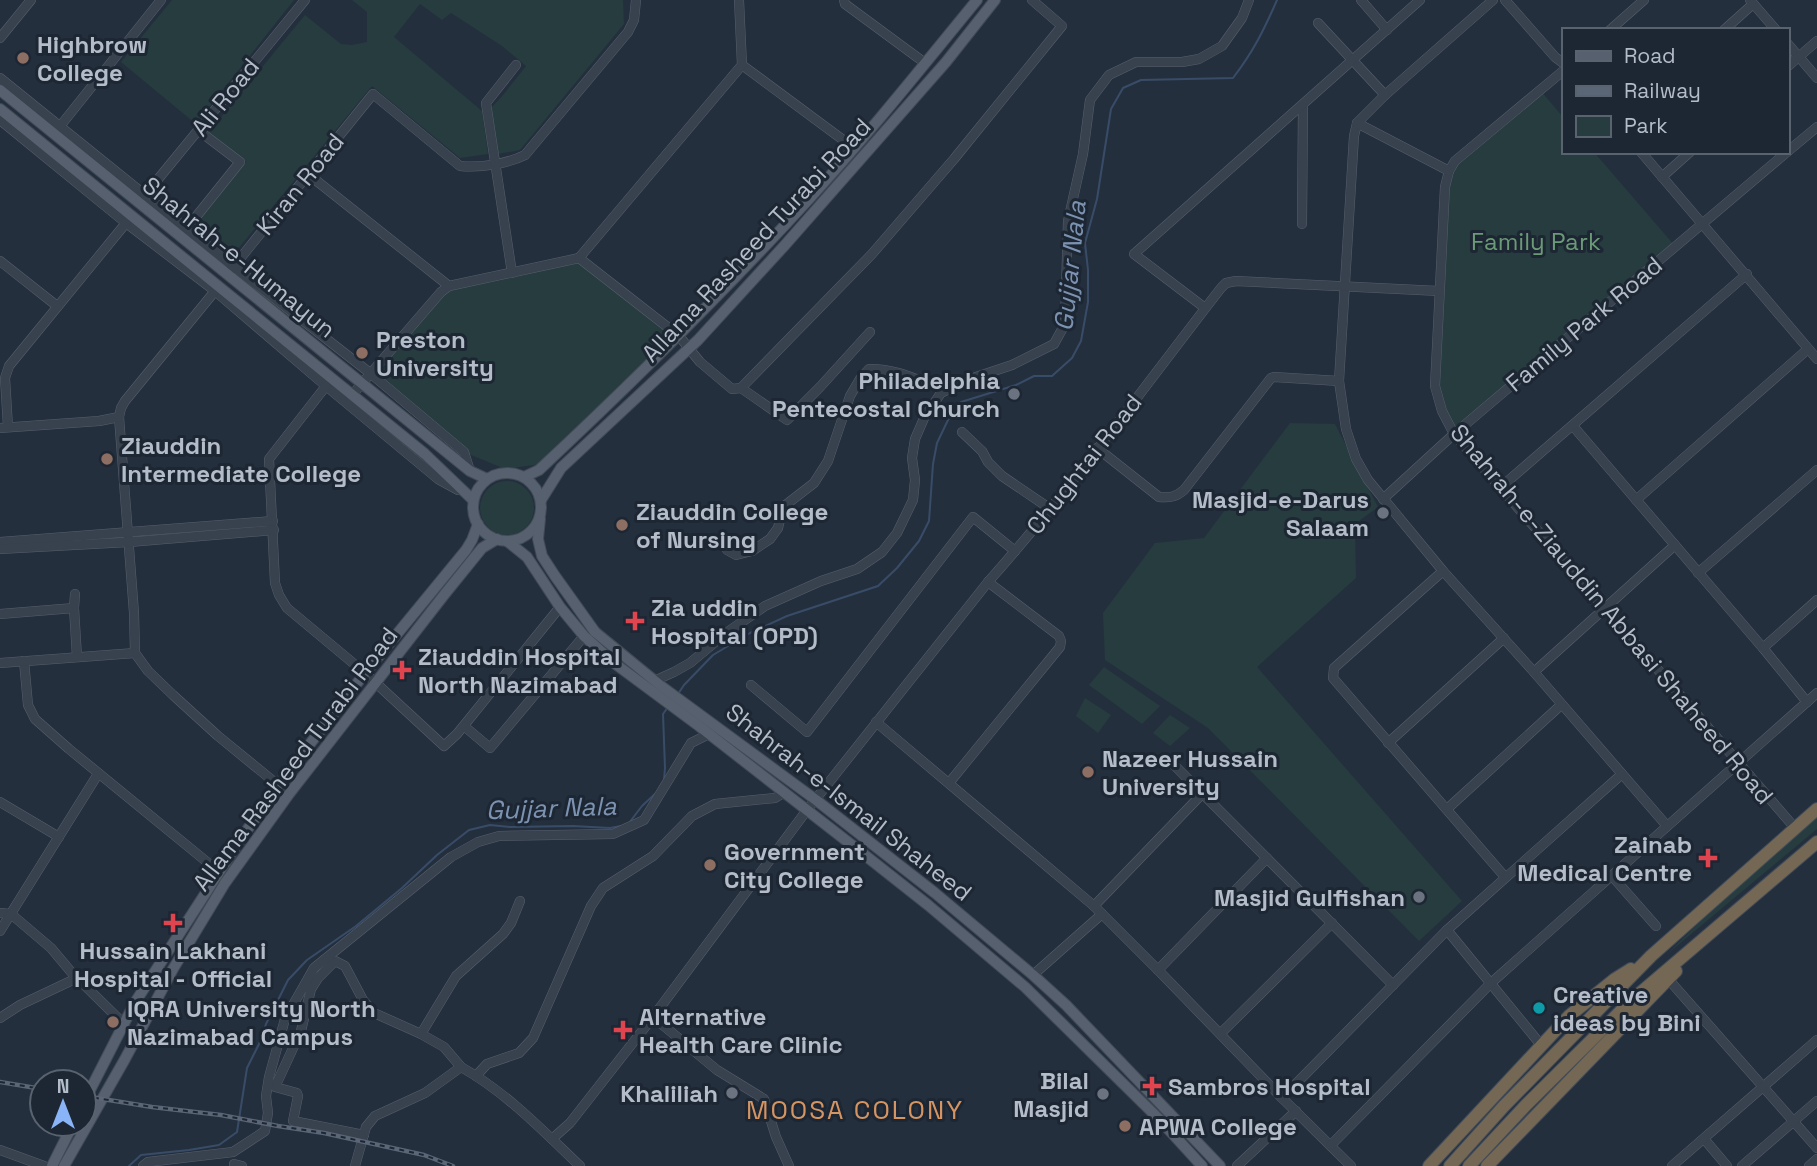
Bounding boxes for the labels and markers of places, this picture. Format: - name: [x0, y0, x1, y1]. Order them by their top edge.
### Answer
- place label: Highbrow College: [37, 29, 147, 88]
- marker: Highbrow College: [15, 50, 31, 66]
- place label: Preston University: [376, 324, 494, 383]
- marker: Preston University: [354, 345, 370, 361]
- place label: Philadelphia Pentecostal Church: [772, 365, 1000, 424]
- marker: Philadelphia Pentecostal Church: [1006, 386, 1022, 402]
- place label: Ziauddin Intermediate College: [121, 430, 361, 489]
- marker: Ziauddin Intermediate College: [99, 451, 115, 467]
- place label: Masjid-e-Darus Salaam: [1192, 484, 1369, 543]
- place label: Ziauddin College of Nursing: [636, 496, 828, 555]
- marker: Masjid-e-Darus Salaam: [1375, 505, 1391, 521]
- marker: Ziauddin College of Nursing: [614, 517, 630, 533]
- place label: Zia uddin Hospital (OPD): [651, 592, 818, 651]
- marker: Zia uddin Hospital (OPD): [625, 611, 645, 631]
- place label: Ziauddin Hospital North Nazimabad: [418, 641, 620, 700]
- marker: Ziauddin Hospital North Nazimabad: [392, 660, 412, 680]
- place label: Nazeer Hussain University: [1102, 743, 1278, 802]
- marker: Nazeer Hussain University: [1080, 764, 1096, 780]
- place label: Zainab Medical Centre: [1517, 829, 1692, 888]
- place label: Government City College: [724, 836, 865, 895]
- marker: Zainab Medical Centre: [1698, 848, 1718, 868]
- marker: Government City College: [702, 857, 718, 873]
- place label: Masjid Gulfishan: [1214, 882, 1405, 913]
- marker: Masjid Gulfishan: [1411, 889, 1427, 905]
- marker: Hussain Lakhani Hospital - Official: [163, 913, 183, 933]
- place label: Hussain Lakhani Hospital - Official: [74, 935, 272, 994]
- place label: Creative ideas by Bini: [1553, 979, 1701, 1038]
- place label: IQRA University North Nazimabad Campus: [127, 993, 376, 1052]
- marker: Creative ideas by Bini: [1531, 1000, 1547, 1016]
- place label: Alternative Health Care Clinic: [639, 1001, 842, 1060]
- marker: IQRA University North Nazimabad Campus: [105, 1014, 121, 1030]
- marker: Alternative Health Care Clinic: [613, 1020, 633, 1040]
- place label: Bilal Masjid: [1013, 1065, 1089, 1124]
- place label: Sambros Hospital: [1168, 1071, 1371, 1102]
- marker: Sambros Hospital: [1142, 1076, 1162, 1096]
- place label: Khaliliah: [620, 1078, 718, 1109]
- marker: Khaliliah: [724, 1085, 740, 1101]
- marker: Bilal Masjid: [1095, 1086, 1111, 1102]
- place label: APWA College: [1139, 1111, 1297, 1142]
- marker: APWA College: [1117, 1118, 1133, 1134]

